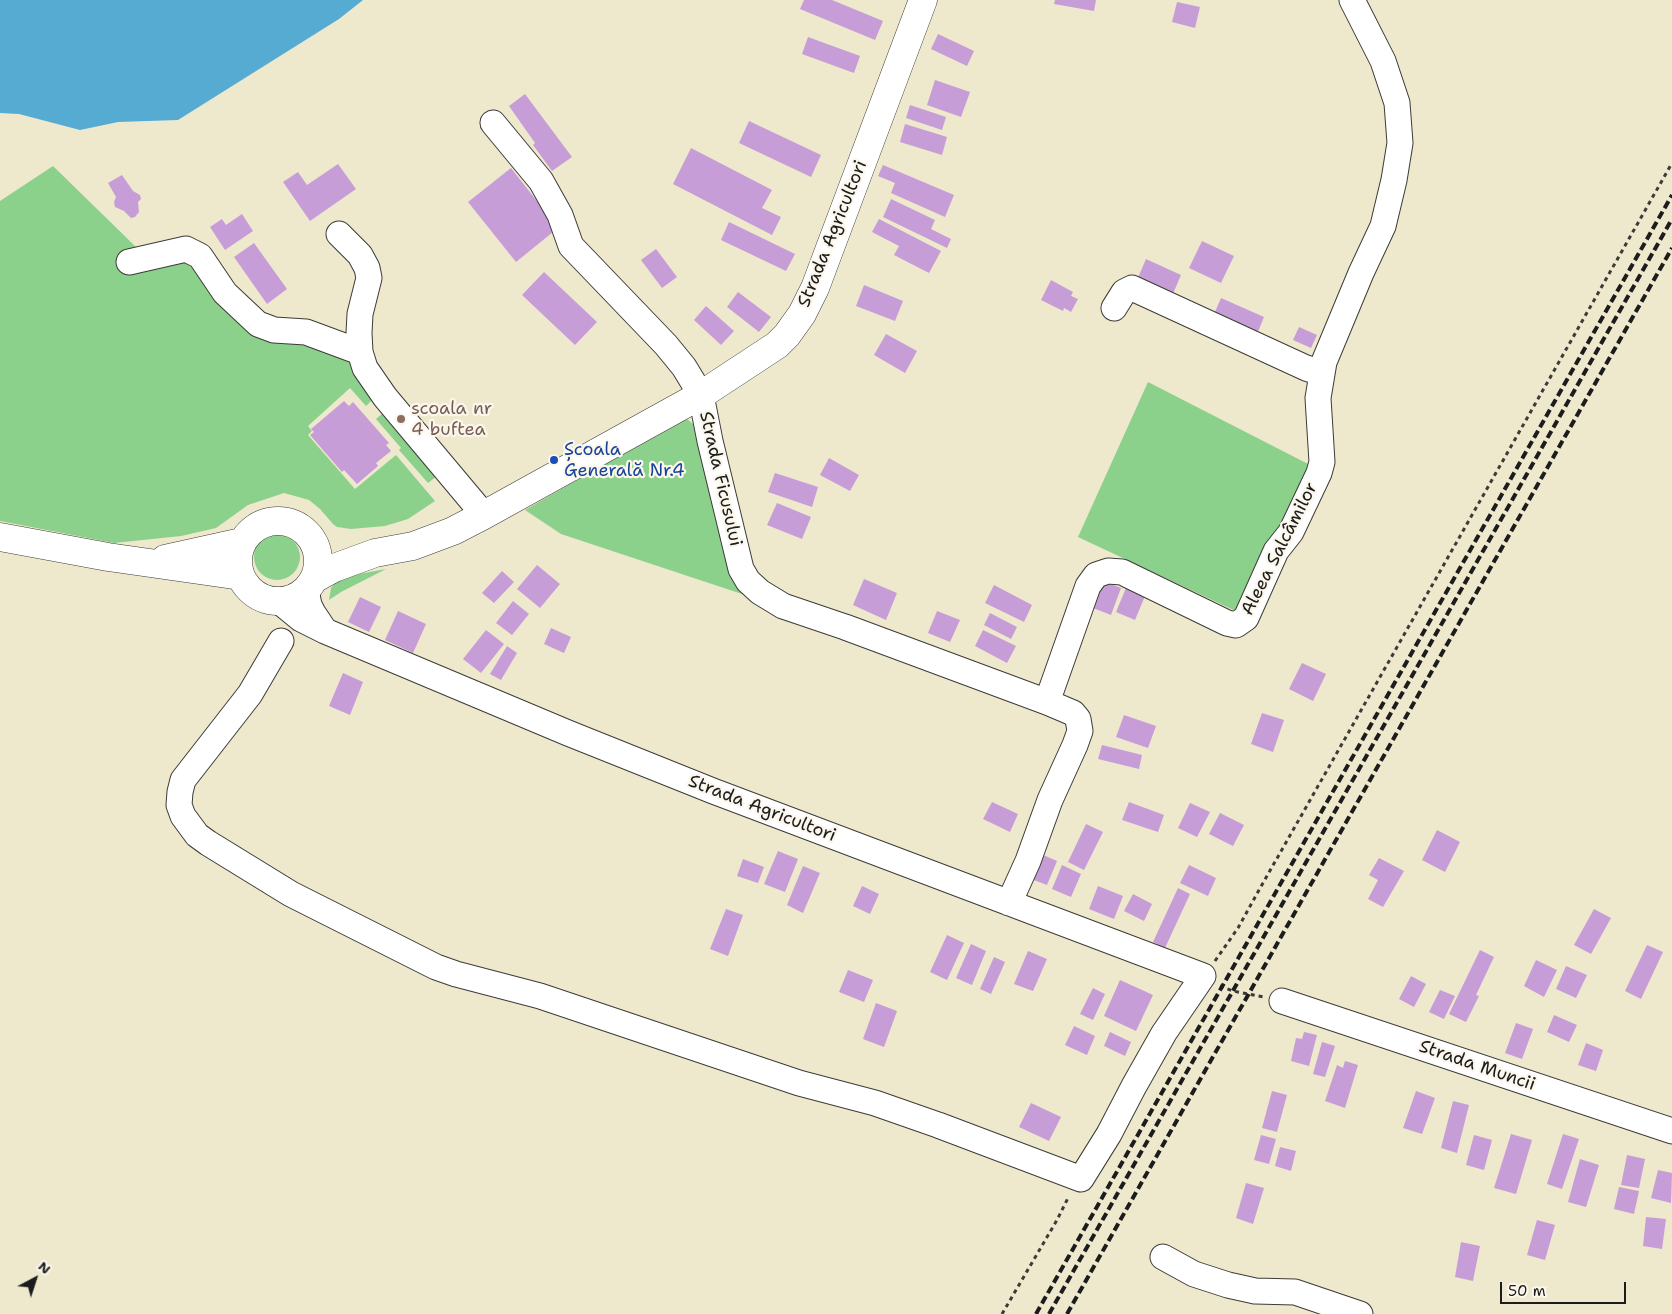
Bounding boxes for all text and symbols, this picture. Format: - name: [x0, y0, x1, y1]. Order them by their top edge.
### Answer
- street label: Strada Agricultori: [794, 157, 872, 311]
- place label: scoala nr 4 buftea: [411, 398, 492, 440]
- street label: Strada Ficusului: [694, 410, 746, 548]
- marker: scoala nr 4 buftea: [395, 413, 407, 425]
- place label: Școala Generală Nr.4: [564, 439, 684, 482]
- marker: Școala Generală Nr.4: [548, 454, 560, 466]
- street label: Aleea Salcâmilor: [1237, 479, 1323, 619]
- street label: Strada Agricultori: [685, 771, 839, 847]
- street label: Strada Muncii: [1416, 1036, 1538, 1096]
- north arrow: [10, 1254, 60, 1304]
- text: N: [35, 1257, 55, 1278]
- scale bar: [1502, 1272, 1628, 1304]
- text: 50 m: [1508, 1281, 1546, 1301]

